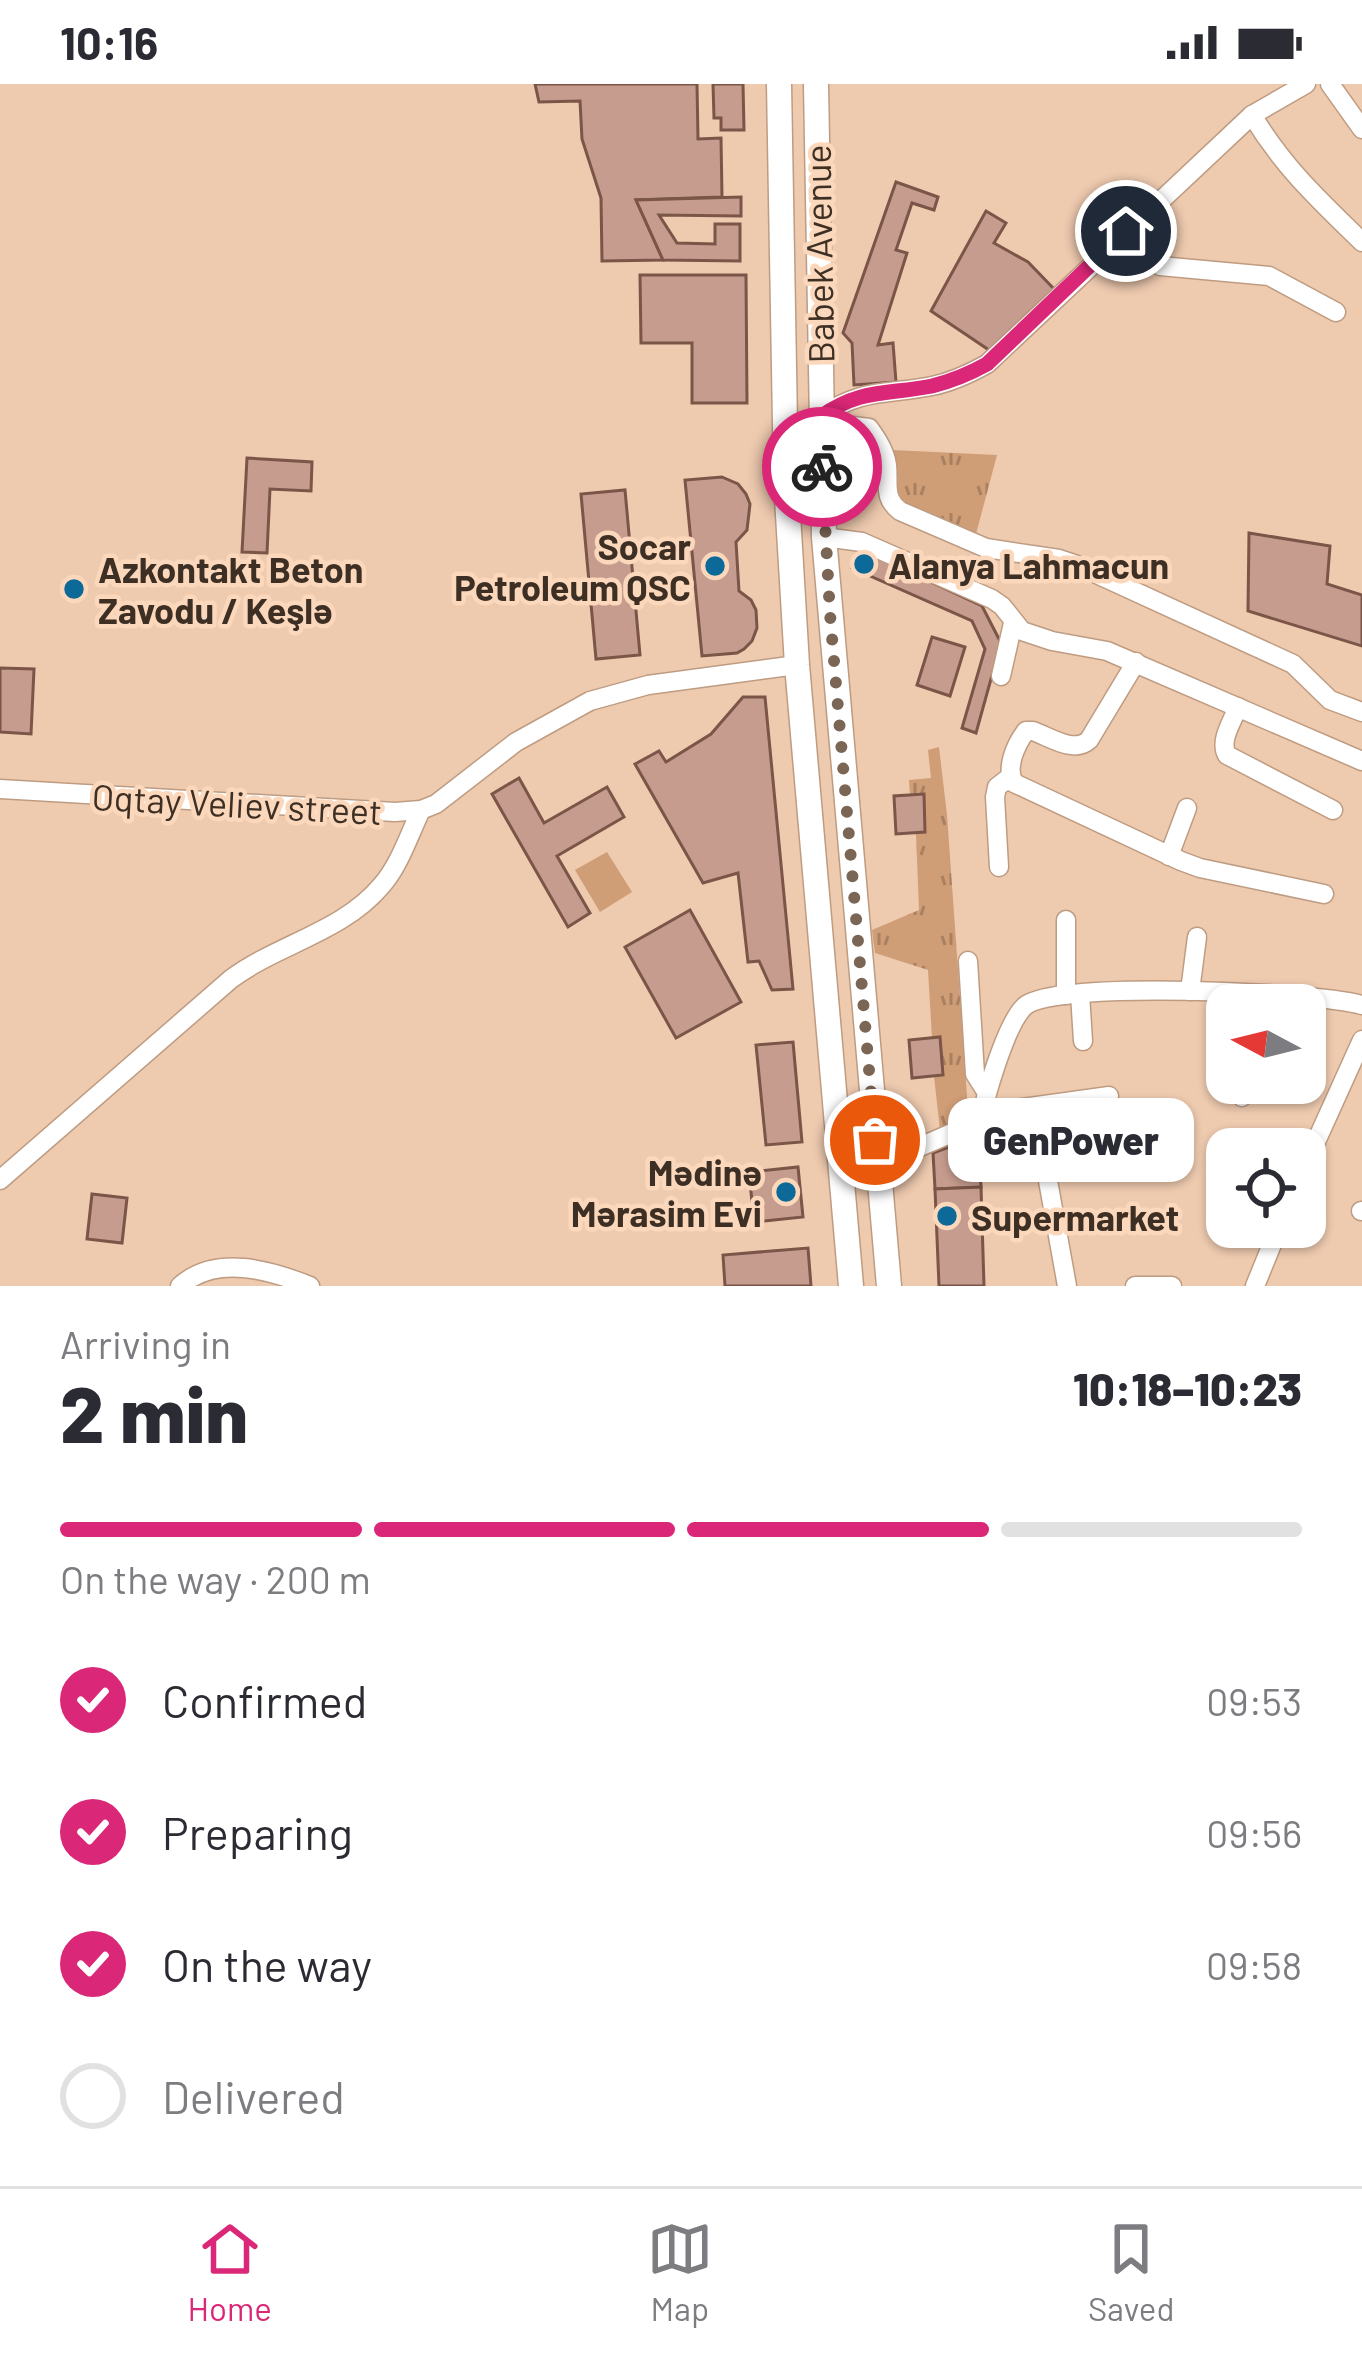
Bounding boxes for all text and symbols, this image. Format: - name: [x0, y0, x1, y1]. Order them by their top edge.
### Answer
- text: 10:16: [60, 15, 158, 69]
- street label: Babek Avenue: [795, 144, 841, 364]
- pin: [1075, 180, 1177, 282]
- icon: home: [1093, 198, 1159, 264]
- courier: [762, 407, 882, 527]
- icon: bike: [789, 434, 855, 500]
- place label: Socar Petroleum QSC: [454, 524, 691, 608]
- place label: Alanya Lahmacun: [888, 543, 1169, 586]
- place label: Azkontakt Beton Zavodu / Keşlə: [98, 547, 363, 631]
- marker: Alanya Lahmacun: [851, 551, 877, 577]
- marker: Socar Petroleum QSC: [702, 553, 728, 579]
- marker: Azkontakt Beton Zavodu / Keşlə: [61, 576, 87, 602]
- street label: Oqtay Veliev street: [91, 774, 383, 832]
- north arrow: [1206, 984, 1326, 1104]
- map controls: [1206, 984, 1326, 1248]
- pin: [824, 1089, 926, 1191]
- callout: GenPower: [947, 1098, 1193, 1182]
- icon: bag: [842, 1107, 908, 1173]
- text: GenPower: [983, 1116, 1159, 1163]
- button: locate: [1206, 1128, 1326, 1248]
- place label: Mədinə Mərasim Evi: [571, 1150, 762, 1234]
- marker: Mədinə Mərasim Evi: [773, 1179, 799, 1205]
- place label: Supermarket: [971, 1195, 1179, 1238]
- marker: Supermarket: [934, 1203, 960, 1229]
- text: Arriving in: [60, 1320, 231, 1367]
- text: 10:18–10:23: [1073, 1361, 1302, 1415]
- text: 2 min: [60, 1365, 248, 1459]
- text: On the way · 200 m: [60, 1555, 371, 1602]
- icon: check: [60, 1667, 126, 1733]
- text: Confirmed: [162, 1673, 367, 1727]
- text: 09:53: [1206, 1677, 1302, 1724]
- icon: check: [60, 1799, 126, 1865]
- text: Preparing: [162, 1805, 353, 1859]
- text: 09:56: [1206, 1809, 1302, 1856]
- icon: check: [60, 1931, 126, 1997]
- text: On the way: [162, 1937, 372, 1991]
- text: 09:58: [1206, 1941, 1302, 1988]
- text: Delivered: [162, 2069, 345, 2123]
- tab: Home: [188, 2216, 272, 2328]
- tab: Map: [647, 2216, 713, 2328]
- tab: Saved: [1088, 2216, 1174, 2328]

